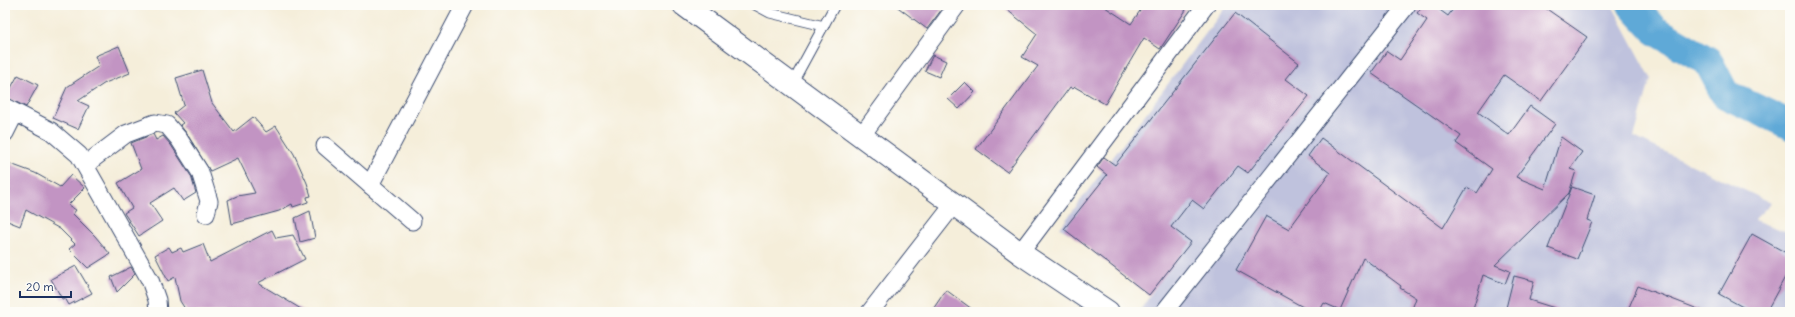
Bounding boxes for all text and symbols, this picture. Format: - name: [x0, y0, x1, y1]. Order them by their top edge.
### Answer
- scale bar: [20, 273, 71, 299]
- text: 20 m: [26, 279, 54, 294]

